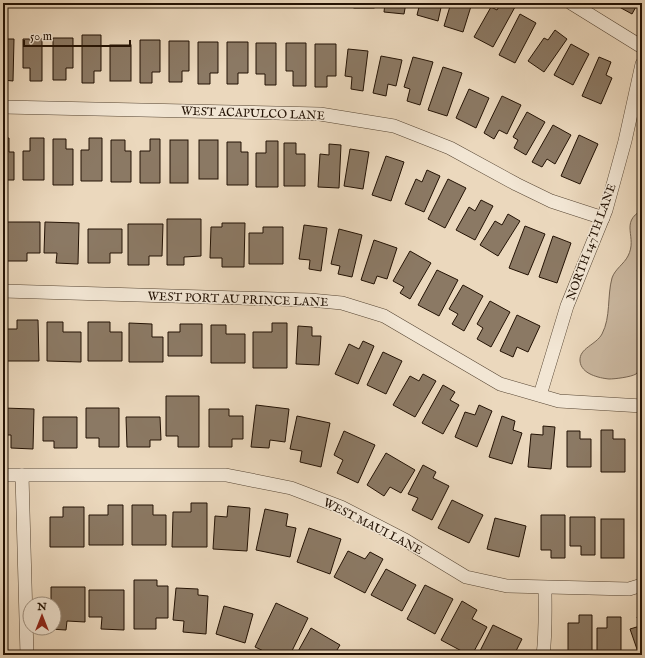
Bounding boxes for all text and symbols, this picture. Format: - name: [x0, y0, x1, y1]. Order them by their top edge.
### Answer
- scale bar: [24, 22, 130, 48]
- text: 50 m: [30, 29, 52, 44]
- street label: WEST ACAPULCO LANE: [181, 103, 325, 124]
- street label: NORTH 147TH LANE: [563, 182, 620, 303]
- street label: WEST PORT AU PRINCE LANE: [147, 289, 329, 310]
- street label: WEST MAUI LANE: [321, 495, 425, 558]
- north arrow: [22, 596, 62, 636]
- text: N: [36, 600, 47, 614]

